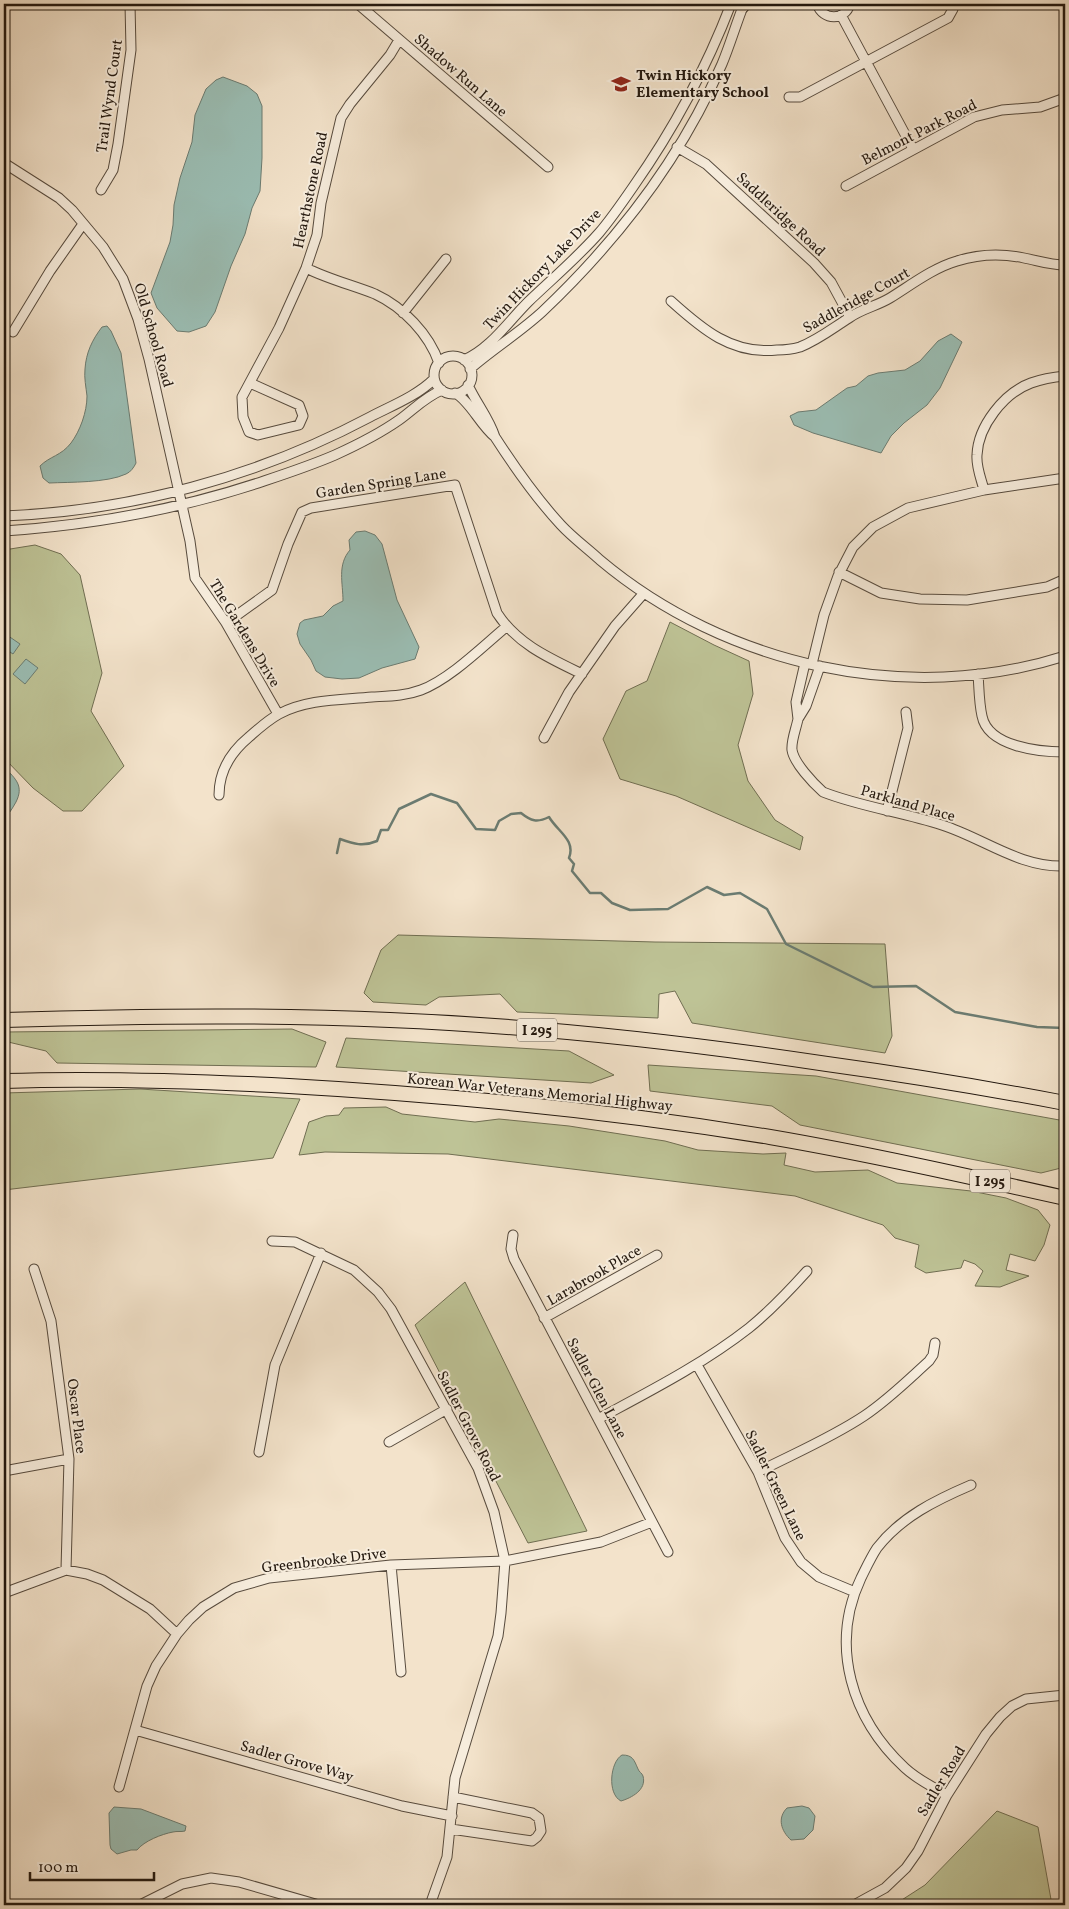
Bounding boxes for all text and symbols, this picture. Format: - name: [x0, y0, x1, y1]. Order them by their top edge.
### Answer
- street label: Shadow Run Lane: [409, 30, 511, 123]
- street label: Trail Wynd Court: [92, 38, 129, 154]
- place label: Twin Hickory Elementary School: [636, 66, 769, 104]
- school or university icon: Twin Hickory Elementary School: [610, 73, 632, 95]
- street label: Belmont Park Road: [858, 95, 981, 172]
- street label: Hearthstone Road: [289, 130, 334, 251]
- street label: Saddleridge Road: [731, 168, 829, 262]
- street label: Twin Hickory Lake Drive: [479, 205, 607, 335]
- street label: Saddleridge Court: [800, 263, 914, 339]
- street label: Old School Road: [128, 281, 177, 390]
- street label: Garden Spring Lane: [315, 464, 448, 505]
- street label: The Gardens Drive: [203, 576, 284, 692]
- street label: Parkland Place: [858, 781, 957, 828]
- road number: I 295: [517, 1018, 557, 1042]
- street label: Korean War Veterans Memorial Highway: [406, 1069, 674, 1118]
- road number: I 295: [970, 1170, 1010, 1192]
- street label: Larabrook Place: [544, 1241, 646, 1312]
- street label: Sadler Glen Lane: [560, 1335, 631, 1443]
- street label: Sadler Grove Road: [431, 1368, 505, 1486]
- street label: Oscar Place: [60, 1378, 91, 1455]
- street label: Sadler Green Lane: [739, 1427, 810, 1544]
- street label: Greenbrooke Drive: [261, 1543, 388, 1580]
- street label: Sadler Grove Way: [238, 1736, 356, 1789]
- street label: Sadler Road: [913, 1743, 972, 1821]
- scale bar: [30, 1849, 154, 1881]
- text: 100 m: [38, 1858, 78, 1879]

